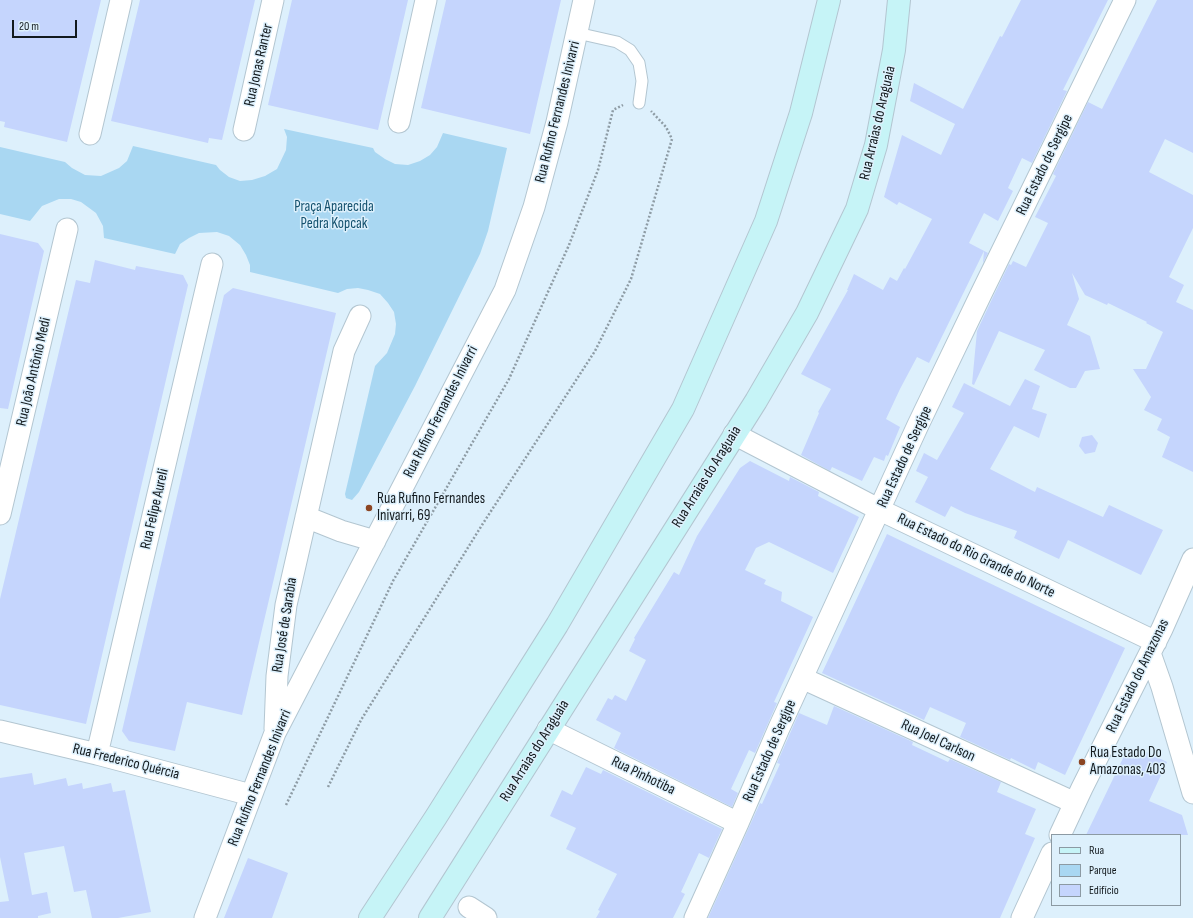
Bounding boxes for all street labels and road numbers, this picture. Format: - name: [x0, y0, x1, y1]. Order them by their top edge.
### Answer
- street label: Rua Jonas Ranter: [241, 22, 277, 108]
- street label: Rua Rufino Fernandes Inivarri: [532, 39, 584, 185]
- street label: Rua Arraias do Araguaia: [856, 64, 900, 182]
- street label: Rua Estado de Sergipe: [1013, 112, 1077, 218]
- street label: Rua João Antônio Medi: [13, 316, 55, 428]
- street label: Rua Rufino Fernandes Inivarri: [400, 343, 482, 481]
- street label: Rua Estado de Sergipe: [874, 403, 936, 511]
- street label: Rua Arraias do Araguaia: [668, 423, 746, 531]
- street label: Rua Felipe Aureli: [137, 467, 173, 551]
- street label: Rua Estado do Rio Grande do Norte: [894, 510, 1058, 602]
- street label: Rua José de Sarabia: [269, 576, 301, 674]
- street label: Rua Estado do Amazonas: [1103, 616, 1173, 736]
- street label: Rua Arraias do Araguaia: [496, 697, 574, 805]
- street label: Rua Estado de Sergipe: [739, 697, 801, 805]
- street label: Rua Rufino Fernandes Inivarri: [224, 707, 296, 849]
- street label: Rua Joel Carlson: [898, 716, 978, 766]
- street label: Rua Frederico Quércia: [71, 740, 181, 784]
- street label: Rua Pinhotiba: [608, 753, 678, 799]

